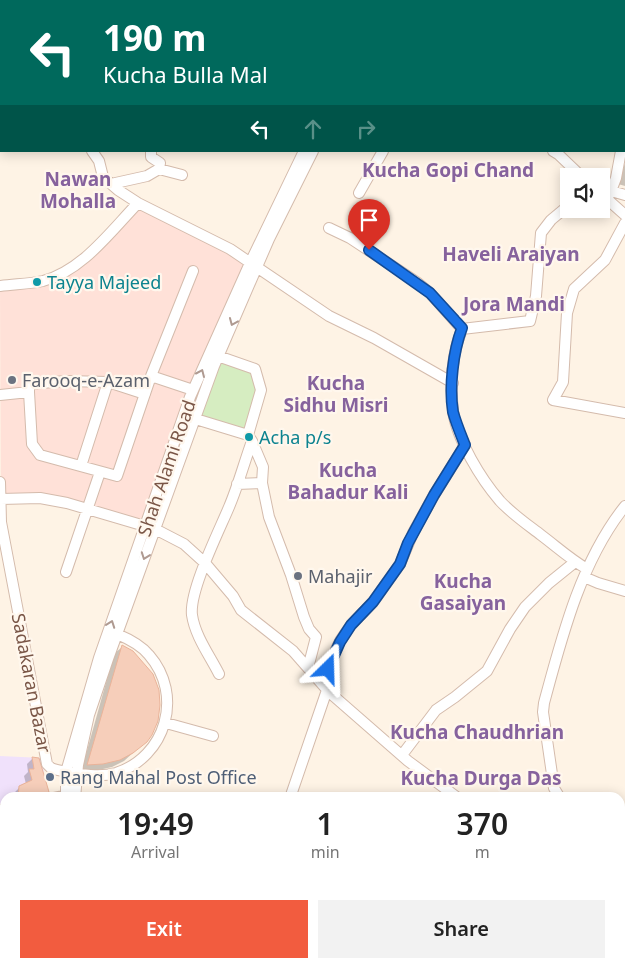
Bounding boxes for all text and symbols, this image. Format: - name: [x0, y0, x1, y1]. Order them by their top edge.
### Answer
- text: 190 m: [103, 14, 206, 61]
- icon: left: [20, 20, 85, 85]
- text: Kucha Bulla Mal: [103, 59, 268, 89]
- icon: left: [246, 115, 274, 143]
- icon: ahead: [299, 115, 327, 143]
- icon: right: [352, 115, 380, 143]
- district label: Kucha Gopi Chand: [362, 157, 534, 183]
- district label: Nawan Mohalla: [40, 166, 116, 214]
- map controls: [560, 168, 610, 218]
- button: sound: [560, 168, 610, 218]
- pin: [348, 199, 390, 250]
- icon: arrive: [355, 206, 383, 234]
- district label: Haveli Araiyan: [442, 241, 580, 267]
- place label: Tayya Majeed: [47, 270, 161, 294]
- marker: Tayya Majeed: [31, 276, 43, 288]
- district label: Jora Mandi: [461, 291, 565, 317]
- one-way arrow: [229, 317, 240, 326]
- place label: Farooq-e-Azam: [22, 368, 150, 392]
- one-way arrow: [194, 369, 205, 378]
- district label: Kucha Sidhu Misri: [283, 370, 389, 418]
- marker: Farooq-e-Azam: [6, 374, 18, 386]
- street label: Shah Alami Road: [131, 397, 201, 539]
- place label: Acha p/s: [259, 425, 331, 449]
- marker: Acha p/s: [243, 431, 255, 443]
- district label: Kucha Bahadur Kali: [288, 457, 408, 505]
- one-way arrow: [141, 551, 151, 560]
- place label: Mahajir: [308, 564, 373, 588]
- district label: Kucha Gasaiyan: [420, 568, 506, 616]
- marker: Mahajir: [292, 570, 304, 582]
- street label: Sadakaran Bazar: [7, 611, 57, 755]
- one-way arrow: [105, 621, 115, 629]
- position arrow: [301, 642, 353, 694]
- district label: Kucha Chaudhrian: [390, 719, 564, 745]
- place label: Rang Mahal Post Office: [60, 765, 257, 789]
- district label: Kucha Durga Das: [400, 765, 562, 791]
- marker: Rang Mahal Post Office: [44, 771, 56, 783]
- text: 19:49: [117, 803, 194, 844]
- text: 1: [317, 803, 334, 844]
- text: 370: [457, 803, 508, 844]
- text: Arrival: [131, 841, 180, 863]
- text: min: [311, 841, 340, 863]
- text: m: [475, 841, 490, 863]
- button: Exit: [20, 900, 308, 958]
- button: Share: [318, 900, 605, 958]

